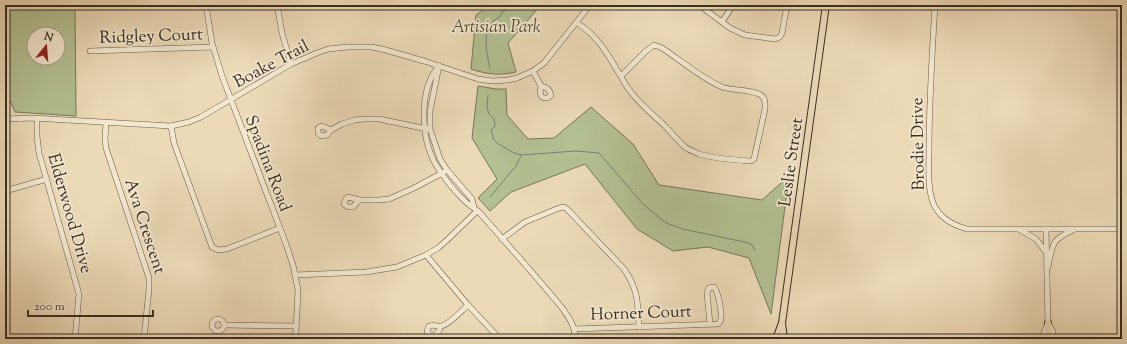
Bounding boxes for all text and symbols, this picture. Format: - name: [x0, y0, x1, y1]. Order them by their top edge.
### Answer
- park label: Artisian Park: [451, 16, 541, 40]
- street label: Ridgley Court: [99, 23, 203, 51]
- north arrow: [26, 26, 66, 66]
- text: N: [41, 28, 55, 46]
- street label: Boake Trail: [230, 35, 314, 95]
- street label: Brodie Drive: [906, 97, 932, 191]
- street label: Spadina Road: [238, 112, 297, 216]
- street label: Leslie Street: [774, 116, 810, 208]
- street label: Elderwood Drive: [41, 151, 98, 276]
- street label: Ava Crescent: [117, 176, 171, 278]
- scale bar: [28, 292, 153, 318]
- text: 200 m: [34, 298, 65, 316]
- street label: Horner Court: [590, 300, 692, 328]

